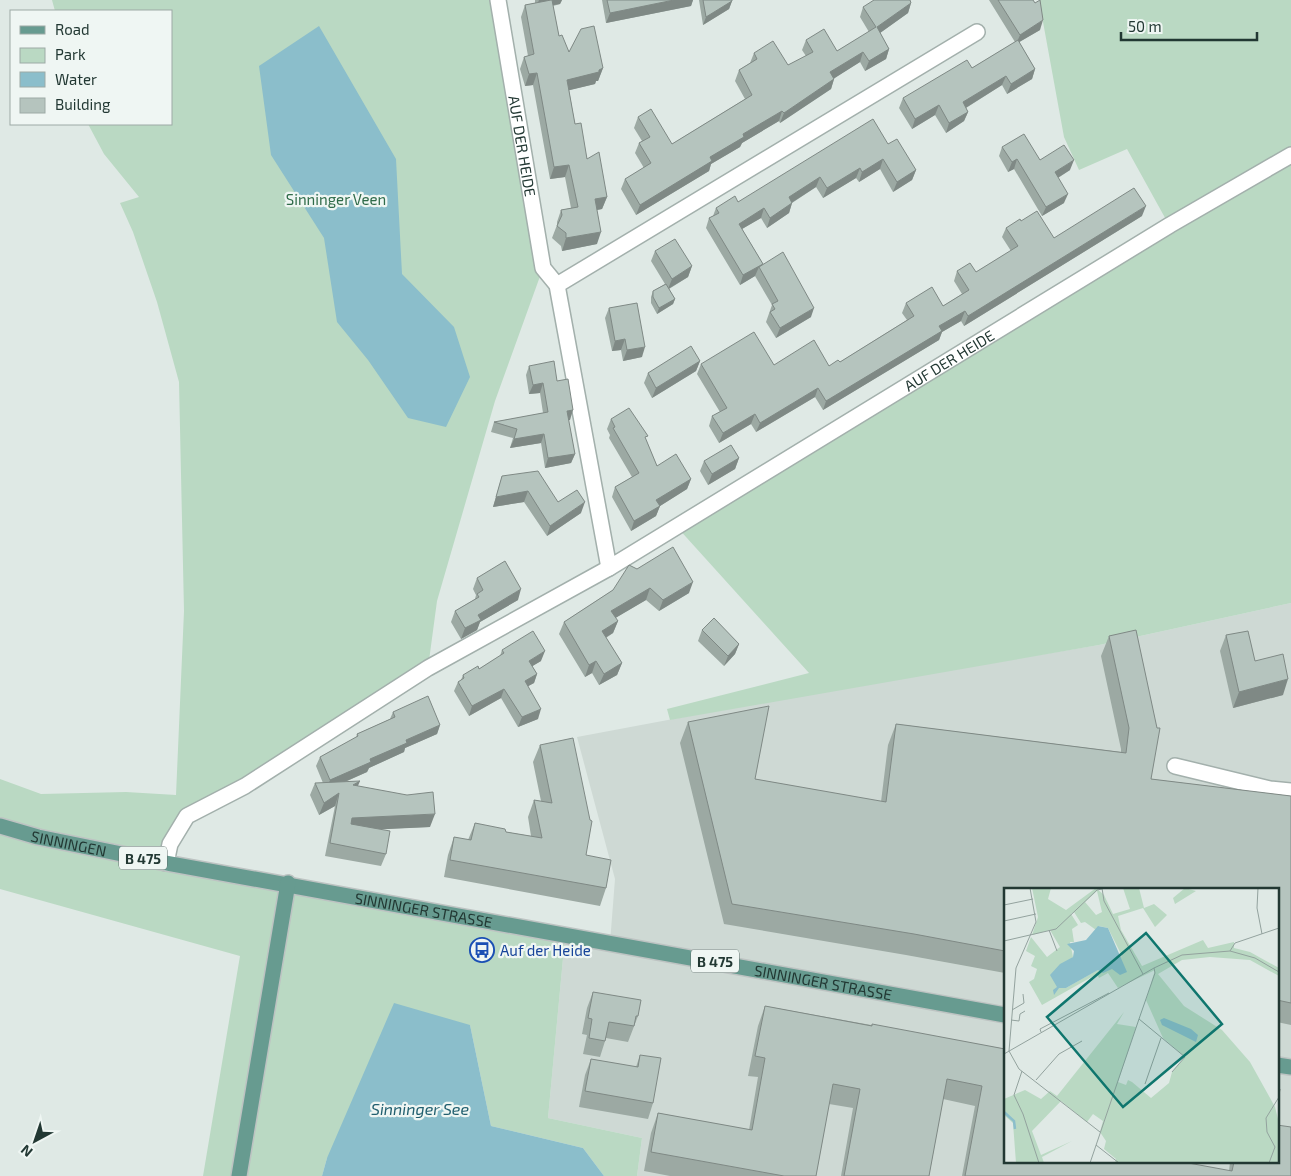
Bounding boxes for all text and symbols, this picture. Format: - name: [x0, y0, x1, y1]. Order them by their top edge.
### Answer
- legend: [10, 10, 172, 125]
- scale bar: [1121, 10, 1257, 42]
- text: 50 m: [1128, 17, 1162, 35]
- text: Road: [55, 20, 90, 38]
- text: Park: [55, 45, 86, 63]
- text: Water: [55, 70, 97, 88]
- street label: AUF DER HEIDE: [505, 94, 540, 198]
- text: Building: [55, 95, 111, 113]
- park label: Sinninger Veen: [286, 190, 386, 208]
- street label: AUF DER HEIDE: [901, 326, 997, 394]
- street label: SINNINGEN: [29, 826, 108, 860]
- road number: B 475: [119, 846, 167, 870]
- street label: SINNINGER STRASSE: [353, 888, 494, 931]
- inset map: [1004, 888, 1278, 1164]
- bus stop icon: Auf der Heide: [469, 937, 495, 963]
- place label: Auf der Heide: [500, 941, 591, 959]
- road number: B 475: [691, 949, 739, 972]
- street label: SINNINGER STRASSE: [753, 961, 893, 1003]
- water label: Sinninger See: [371, 1099, 469, 1118]
- north arrow: [10, 1116, 60, 1166]
- text: N: [17, 1142, 36, 1161]

